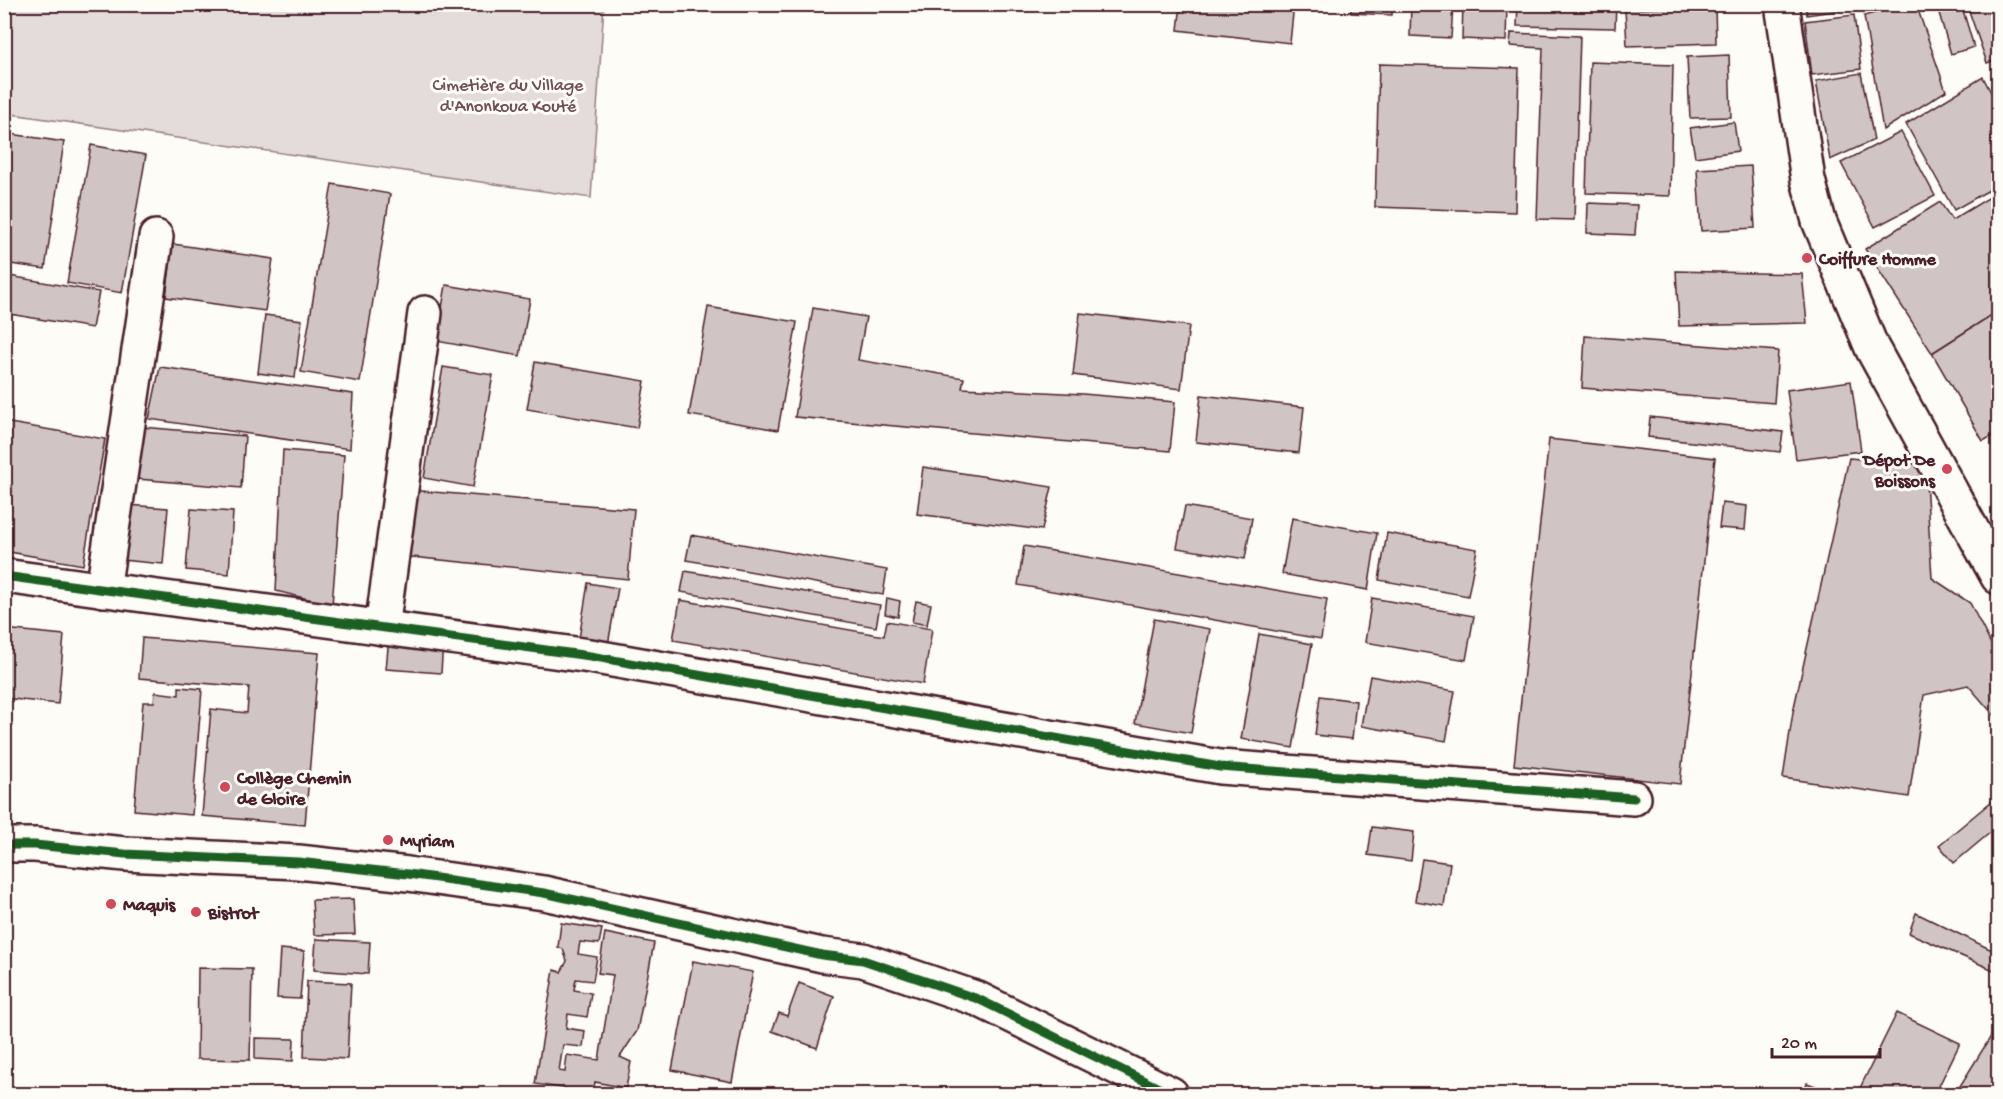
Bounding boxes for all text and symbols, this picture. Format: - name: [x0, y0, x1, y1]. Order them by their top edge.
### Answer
- park label: Cimetière du Village d'Anonkoua Kouté: [433, 76, 584, 118]
- place label: Coiffure Homme: [1818, 250, 1937, 271]
- marker: Coiffure Homme: [1800, 251, 1814, 265]
- place label: Dépot De Boissons: [1861, 451, 1936, 493]
- marker: Dépot De Boissons: [1940, 462, 1954, 476]
- place label: Collège Chemin de Gloire: [236, 769, 352, 811]
- marker: Collège Chemin de Gloire: [218, 780, 232, 794]
- place label: Myriam: [400, 832, 455, 853]
- marker: Myriam: [381, 833, 395, 847]
- place label: Maquis: [123, 896, 177, 917]
- marker: Maquis: [104, 897, 118, 911]
- place label: Bistrot: [207, 904, 260, 925]
- marker: Bistrot: [189, 905, 203, 919]
- scale bar: [1772, 1021, 1880, 1059]
- text: 20 m: [1781, 1034, 1817, 1055]

